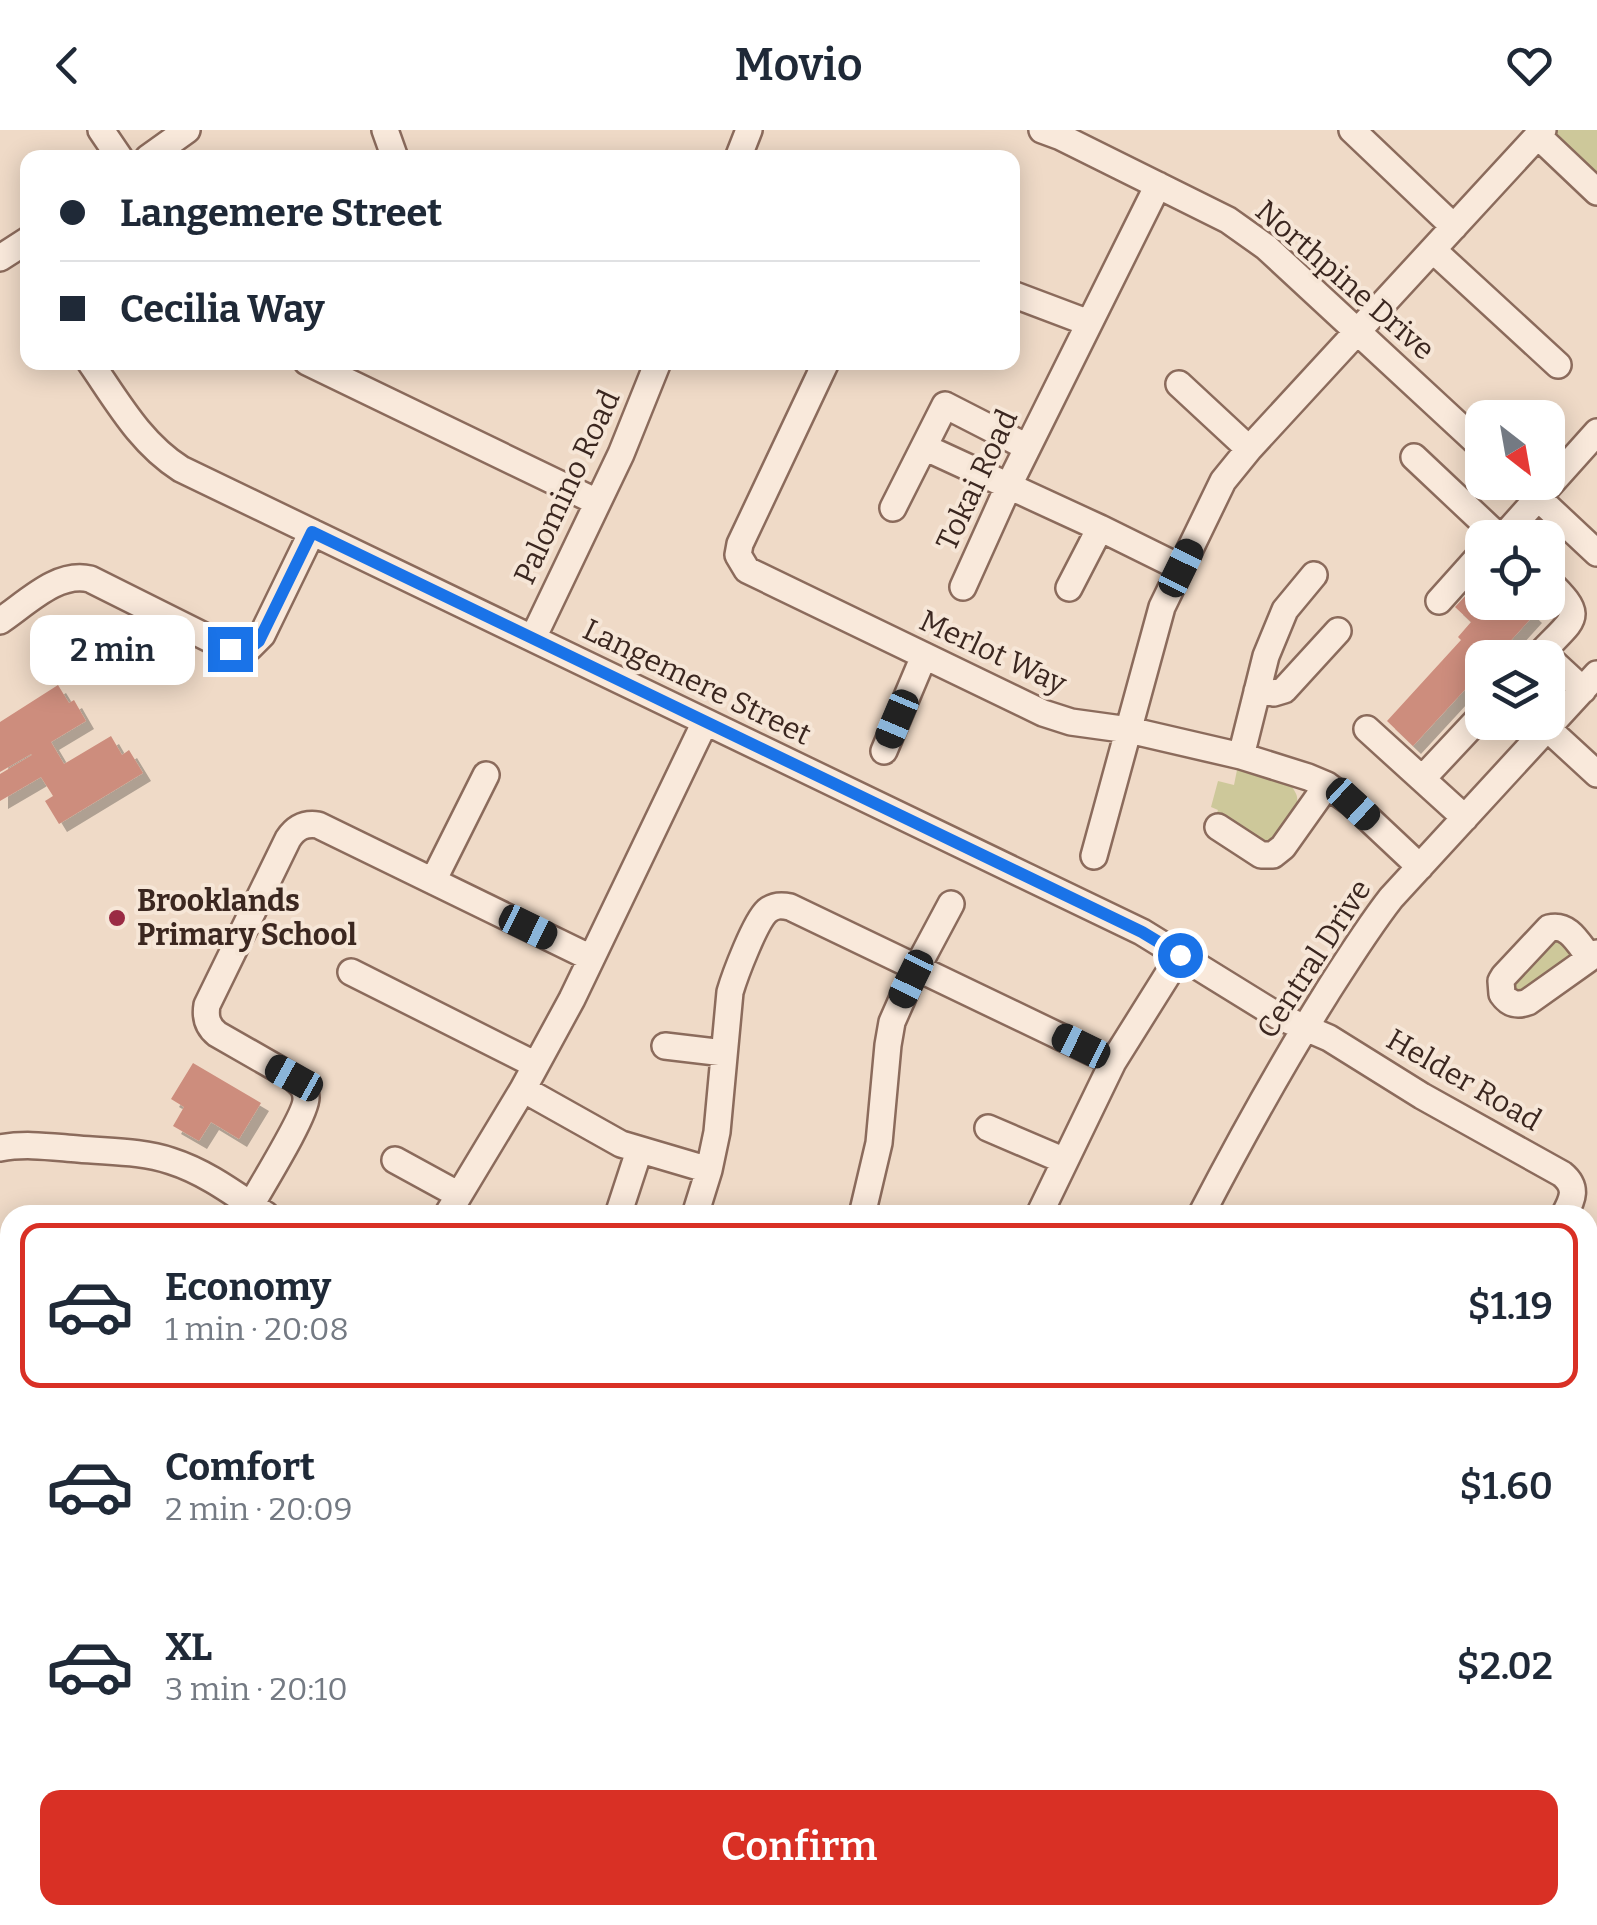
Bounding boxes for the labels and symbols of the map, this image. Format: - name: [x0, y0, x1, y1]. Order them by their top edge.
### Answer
- street label: Northpine Drive: [1248, 193, 1442, 367]
- street label: Palomino Road: [506, 384, 628, 590]
- north arrow: [1465, 400, 1565, 500]
- street label: Tokai Road: [929, 404, 1025, 556]
- car: [1154, 534, 1208, 602]
- street label: Merlot Way: [914, 602, 1072, 702]
- street label: Langemere Street: [577, 611, 817, 753]
- callout: 2 min: [30, 614, 195, 684]
- route end: [208, 627, 253, 672]
- car: [871, 686, 923, 752]
- car: [1321, 773, 1385, 835]
- street label: Central Drive: [1249, 873, 1379, 1045]
- place label: Brooklands Primary School: [137, 883, 357, 953]
- car: [494, 900, 562, 954]
- marker: Brooklands Primary School: [106, 907, 128, 929]
- route start: [1158, 933, 1203, 978]
- car: [884, 945, 938, 1013]
- car: [1047, 1019, 1115, 1073]
- street label: Helder Road: [1380, 1021, 1548, 1139]
- car: [260, 1050, 328, 1106]

